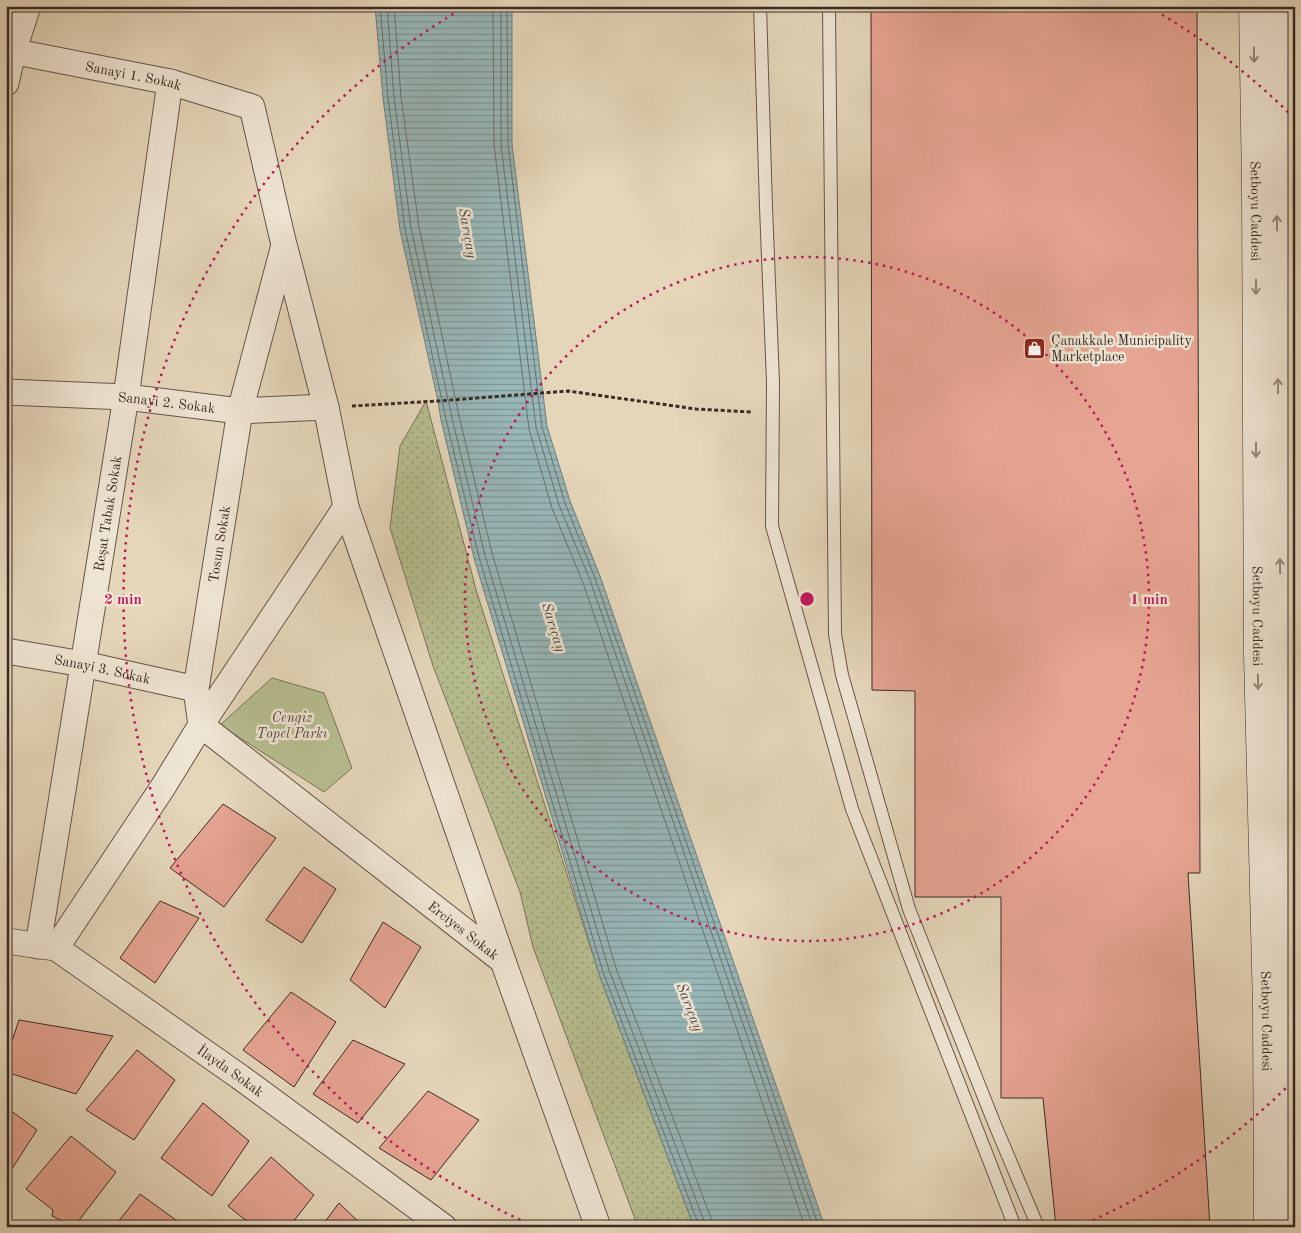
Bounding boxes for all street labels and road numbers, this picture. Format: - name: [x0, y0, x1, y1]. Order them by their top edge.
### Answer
- street label: Sanayi 1. Sokak: [84, 60, 183, 93]
- street label: Setboyu Caddesi: [1248, 161, 1262, 261]
- street label: Sanayi 2. Sokak: [118, 391, 216, 416]
- street label: Reşat Tabak Sokak: [92, 455, 124, 573]
- street label: Tosun Sokak: [207, 504, 233, 584]
- street label: Setboyu Caddesi: [1250, 566, 1264, 667]
- street label: Sanayi 3. Sokak: [53, 653, 152, 687]
- street label: Erciyes Sokak: [425, 899, 501, 963]
- street label: Setboyu Caddesi: [1258, 971, 1273, 1071]
- street label: İlayda Sokak: [194, 1041, 266, 1100]

